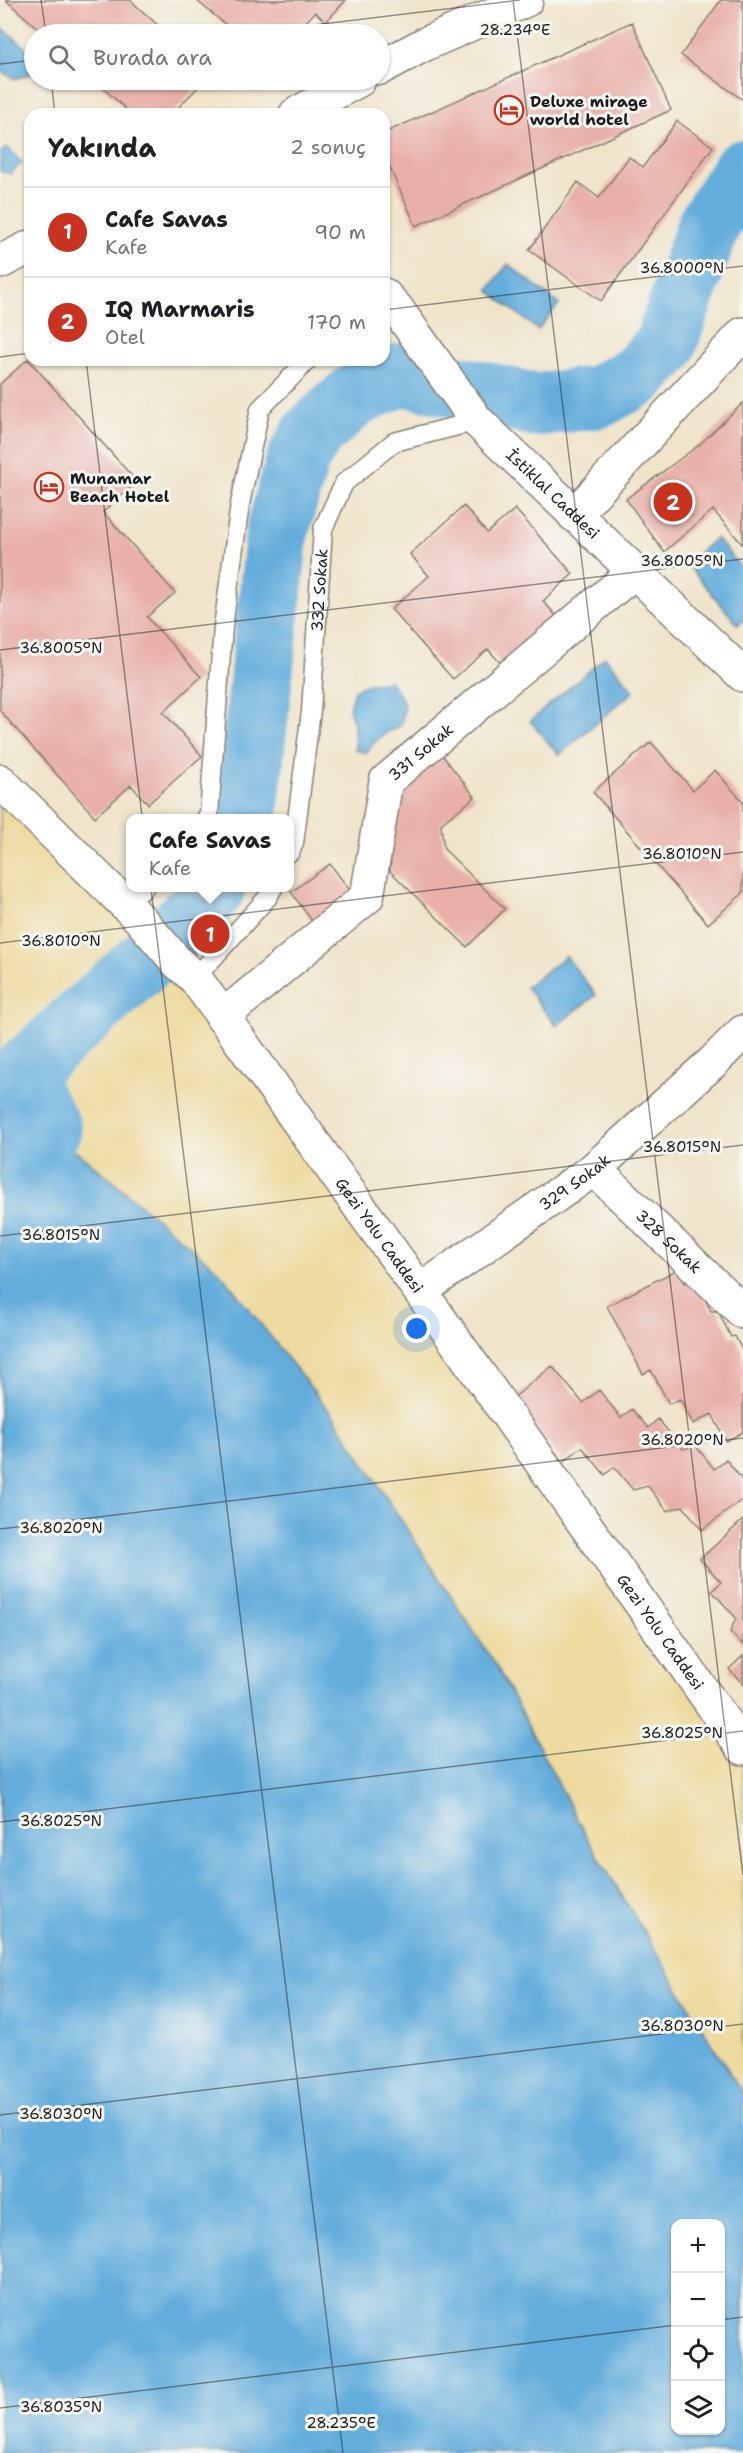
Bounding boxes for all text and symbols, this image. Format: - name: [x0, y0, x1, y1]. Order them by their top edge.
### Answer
- text: 28.234°E: [480, 20, 550, 40]
- search box: [24, 24, 390, 90]
- icon: search: [45, 41, 78, 74]
- text: Burada ara: [93, 43, 212, 72]
- place label: Deluxe mirage world hotel: [530, 91, 648, 130]
- hotel icon: Deluxe mirage world hotel: [493, 94, 525, 126]
- text: Yakında: [48, 130, 156, 165]
- text: 2 sonuç: [290, 134, 366, 160]
- text: Cafe Savas: [105, 205, 228, 234]
- text: 1: [63, 219, 72, 245]
- text: 90 m: [314, 219, 366, 245]
- text: Kafe: [105, 234, 148, 260]
- text: 36.8000°N: [640, 258, 724, 278]
- text: IQ Marmaris: [105, 295, 255, 324]
- text: 2: [61, 309, 75, 335]
- text: 170 m: [307, 309, 366, 335]
- text: Otel: [105, 324, 145, 350]
- street label: İstiklal Caddesi: [502, 445, 604, 544]
- place label: Munamar Beach Hotel: [70, 468, 170, 507]
- hotel icon: Munamar Beach Hotel: [33, 471, 65, 503]
- pin: 2: [654, 480, 692, 524]
- street label: 332 Sokak: [306, 548, 333, 632]
- text: 36.8005°N: [640, 551, 724, 571]
- text: 36.8005°N: [19, 638, 103, 658]
- street label: 331 Sokak: [384, 719, 458, 786]
- popup: [126, 814, 294, 892]
- text: Cafe Savas: [149, 826, 271, 855]
- text: 36.8010°N: [642, 844, 722, 864]
- text: Kafe: [149, 855, 191, 881]
- pin: 1: [190, 912, 230, 956]
- text: 36.8010°N: [21, 931, 101, 951]
- text: 36.8015°N: [643, 1137, 721, 1157]
- street label: 329 Sokak: [535, 1149, 615, 1215]
- street label: Gezi Yolu Caddesi: [331, 1173, 428, 1297]
- street label: 328 Sokak: [631, 1205, 706, 1278]
- text: 36.8015°N: [22, 1225, 100, 1245]
- your location: [402, 1314, 431, 1343]
- text: 36.8020°N: [640, 1430, 724, 1450]
- text: 36.8020°N: [19, 1518, 103, 1538]
- street label: Gezi Yolu Caddesi: [612, 1570, 709, 1694]
- text: 36.8025°N: [641, 1723, 723, 1743]
- text: 36.8025°N: [20, 1811, 102, 1831]
- text: 36.8030°N: [640, 2016, 724, 2036]
- text: 36.8030°N: [19, 2104, 103, 2124]
- map controls: [671, 2219, 725, 2435]
- button: +: [671, 2219, 725, 2273]
- button: −: [671, 2273, 725, 2327]
- button: locate: [671, 2327, 725, 2381]
- button: layers: [671, 2381, 725, 2435]
- text: 36.8035°N: [20, 2397, 102, 2417]
- text: 28.235°E: [306, 2413, 376, 2433]

